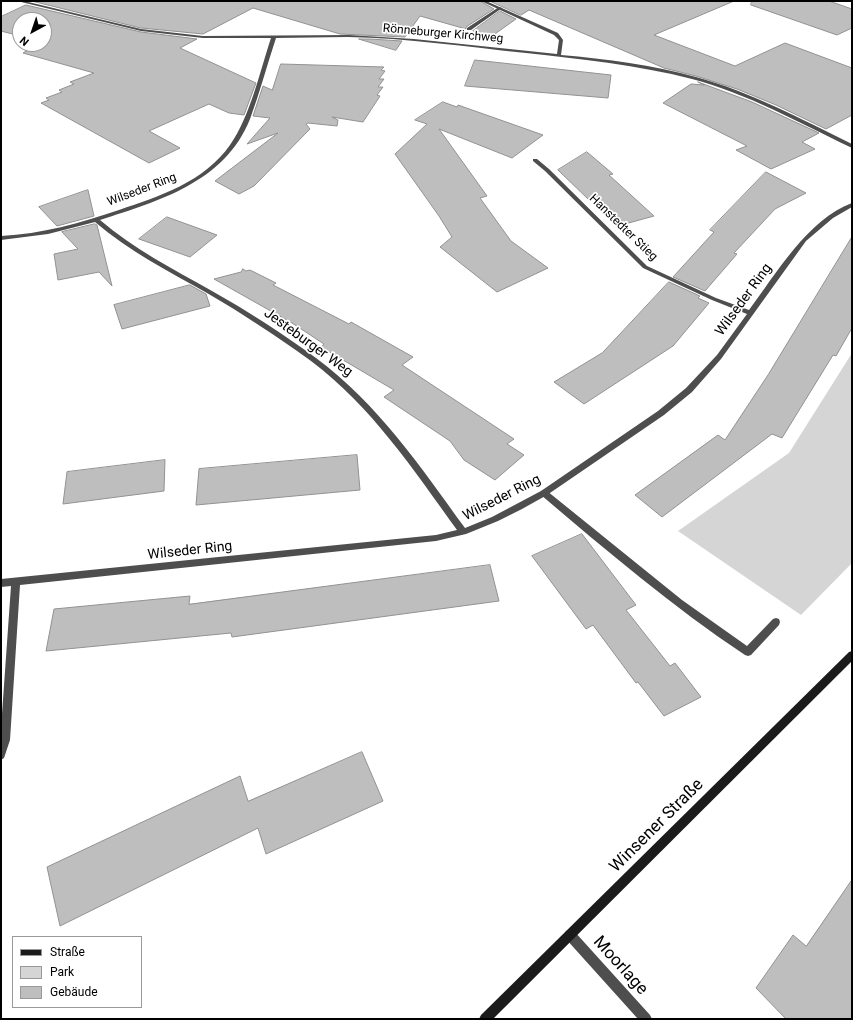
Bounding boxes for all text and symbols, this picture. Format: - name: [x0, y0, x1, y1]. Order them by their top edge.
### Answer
- north arrow: [12, 12, 52, 52]
- street label: Rönneburger Kirchweg: [382, 22, 504, 46]
- text: N: [17, 33, 32, 48]
- street label: Wilseder Ring: [105, 170, 179, 210]
- street label: Hanstedter Stieg: [586, 192, 660, 264]
- street label: Wilseder Ring: [712, 261, 776, 339]
- street label: Jesteburger Weg: [260, 305, 356, 381]
- street label: Wilseder Ring: [460, 471, 544, 525]
- street label: Wilseder Ring: [147, 538, 233, 564]
- street label: Winsener Straße: [606, 775, 708, 877]
- street label: Moorlage: [588, 932, 652, 1000]
- legend: [12, 936, 142, 1008]
- text: Straße: [50, 945, 85, 959]
- text: Park: [50, 965, 74, 979]
- text: Gebäude: [50, 985, 98, 999]

